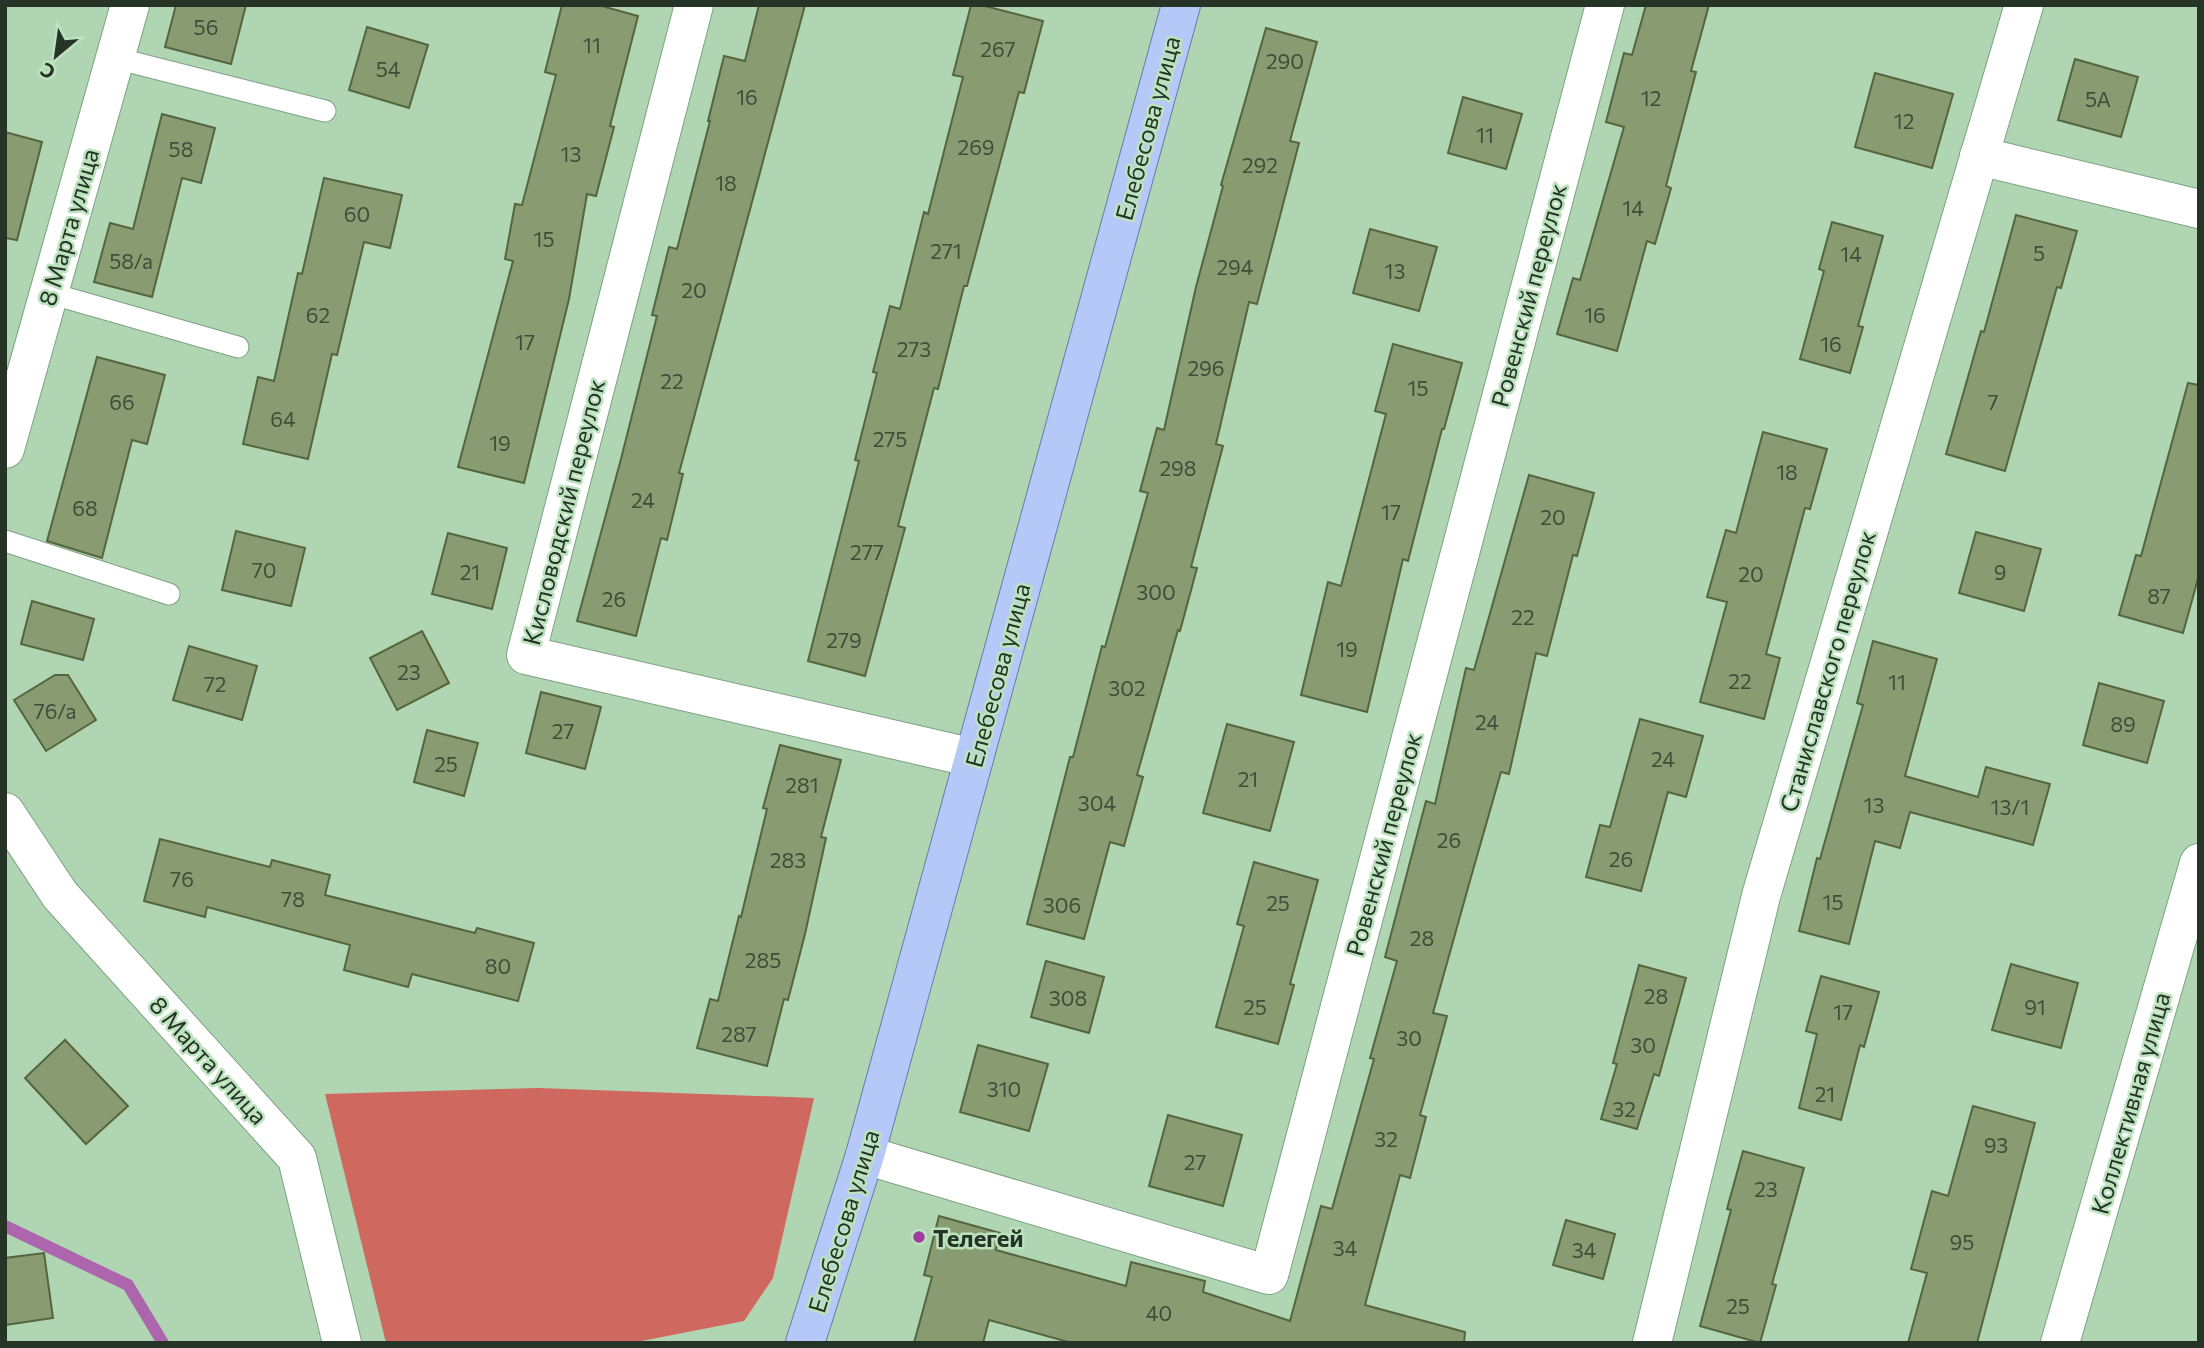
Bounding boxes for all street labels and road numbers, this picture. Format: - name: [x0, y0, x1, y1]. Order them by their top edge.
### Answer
- street label: Елебесова улица: [1108, 33, 1186, 223]
- street label: 8 Марта улица: [32, 145, 104, 309]
- street label: Ровенский переулок: [1484, 180, 1572, 410]
- street label: Кисловодский переулок: [516, 376, 610, 648]
- street label: Станиславского переулок: [1773, 527, 1881, 815]
- street label: Елебесова улица: [958, 580, 1036, 770]
- street label: Ровенский переулок: [1339, 729, 1427, 959]
- street label: Коллективная улица: [2084, 989, 2176, 1217]
- street label: 8 Марта улица: [144, 990, 274, 1130]
- street label: Елебесова улица: [801, 1126, 885, 1316]

